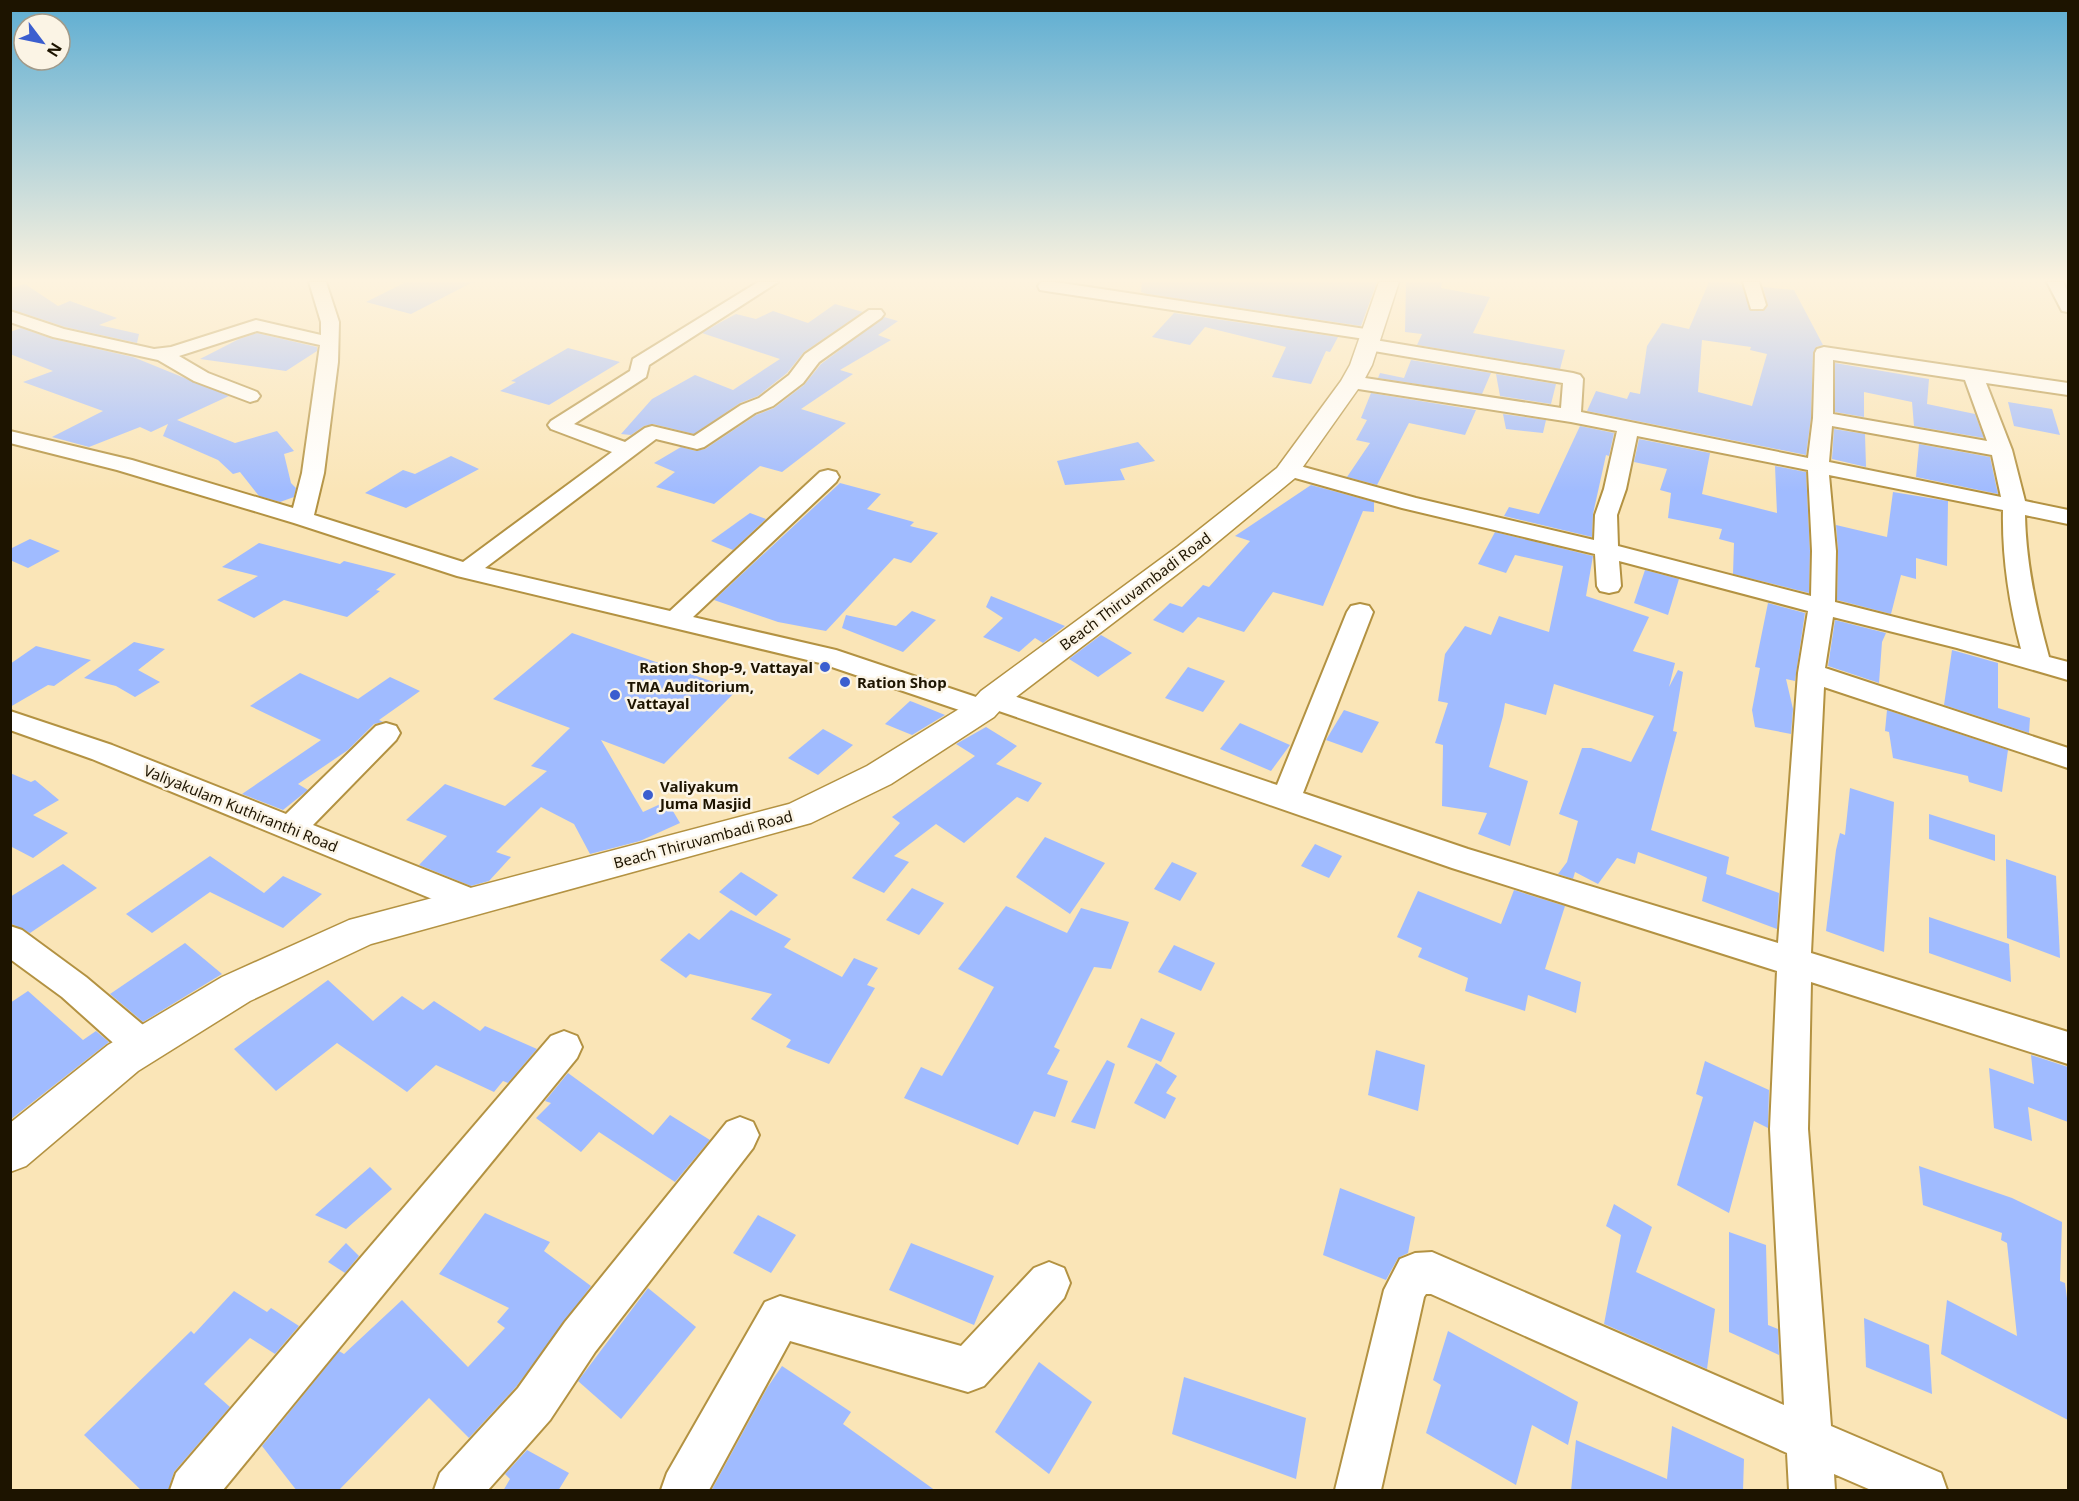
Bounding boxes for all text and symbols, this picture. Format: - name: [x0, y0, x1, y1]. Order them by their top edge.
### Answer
- north arrow: [12, 12, 72, 72]
- text: N: [42, 39, 67, 61]
- street label: Beach Thiruvambadi Road: [1055, 527, 1215, 655]
- place label: Ration Shop-9, Vattayal: [639, 657, 813, 677]
- marker: Ration Shop-9, Vattayal: [818, 660, 832, 674]
- place label: Ration Shop: [857, 672, 947, 692]
- marker: Ration Shop: [838, 675, 852, 689]
- place label: TMA Auditorium, Vattayal: [627, 676, 754, 713]
- marker: TMA Auditorium, Vattayal: [608, 688, 622, 702]
- street label: Valiyakulam Kuthiranthi Road: [141, 760, 341, 856]
- place label: Valiyakum Juma Masjid: [658, 776, 751, 813]
- marker: Valiyakum Juma Masjid: [641, 788, 655, 802]
- street label: Beach Thiruvambadi Road: [611, 805, 795, 873]

